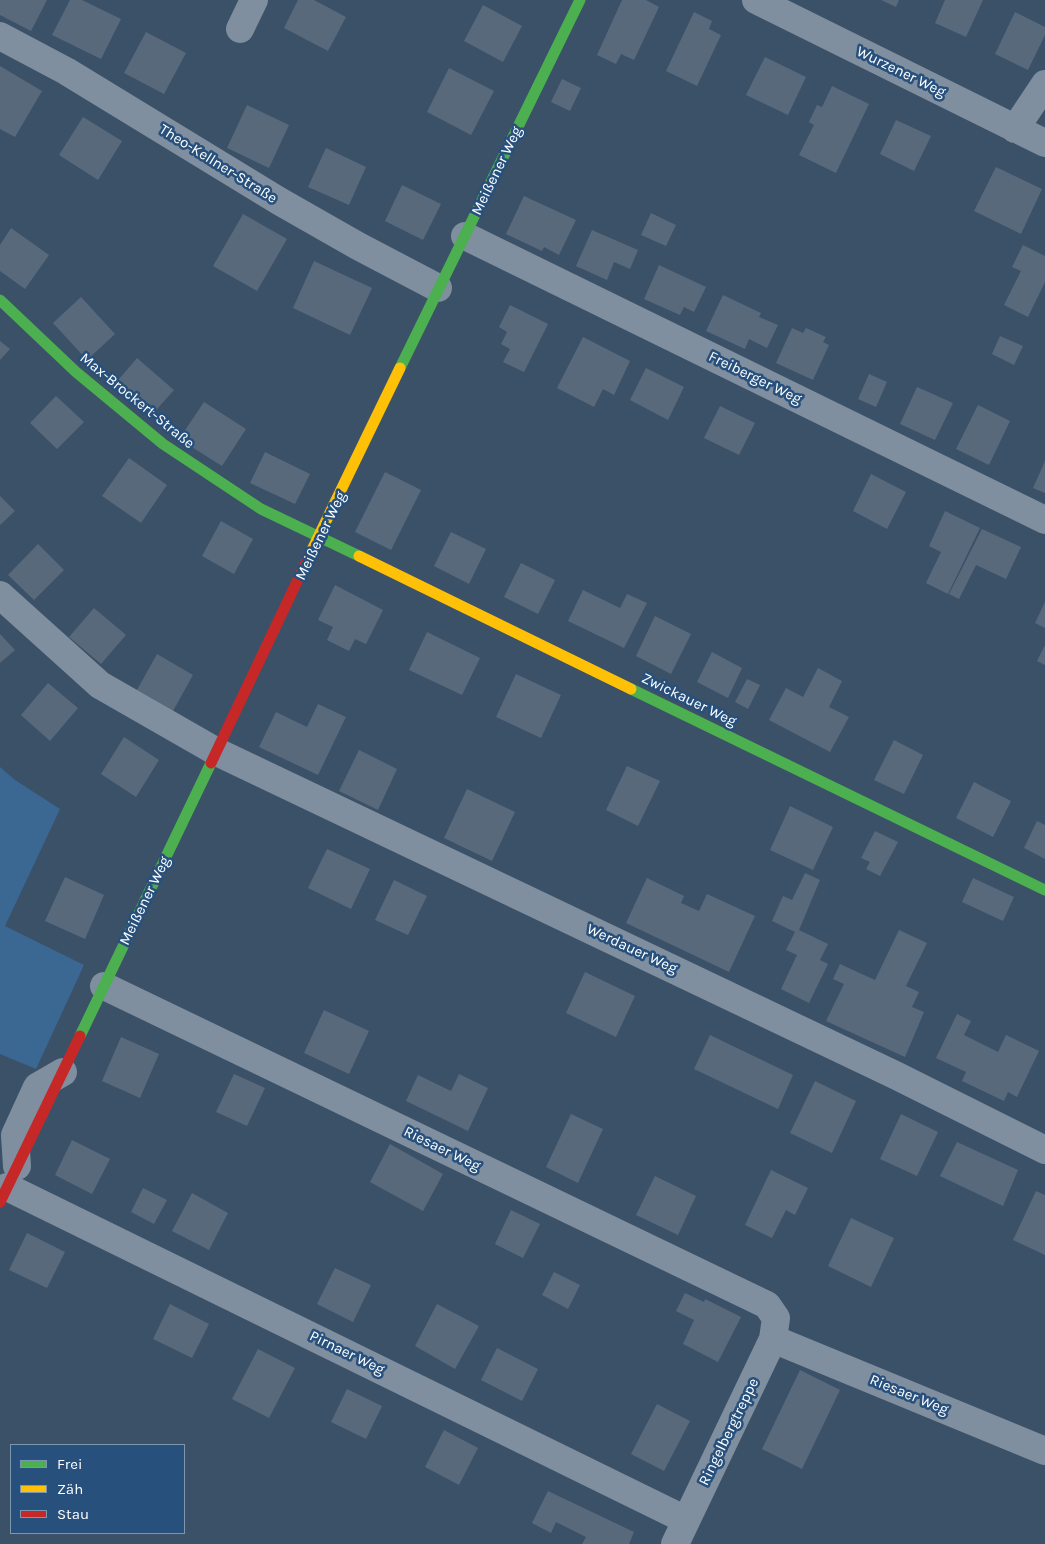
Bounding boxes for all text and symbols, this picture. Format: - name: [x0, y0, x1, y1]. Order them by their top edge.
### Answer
- street label: Wurzener Weg: [853, 43, 949, 101]
- street label: Theo-Kellner-Straße: [156, 120, 280, 208]
- street label: Meißener Weg: [468, 124, 526, 218]
- street label: Freiberger Weg: [705, 348, 805, 408]
- street label: Max-Brockert-Straße: [76, 349, 198, 453]
- street label: Meißener Weg: [292, 489, 350, 583]
- street label: Zwickauer Weg: [639, 669, 739, 731]
- street label: Meißener Weg: [116, 854, 174, 948]
- street label: Werdauer Weg: [584, 920, 680, 978]
- street label: Riesaer Weg: [401, 1123, 483, 1175]
- street label: Pirnaer Weg: [307, 1327, 387, 1379]
- street label: Riesaer Weg: [867, 1371, 951, 1419]
- street label: Ringelbergtreppe: [695, 1375, 763, 1489]
- legend: [10, 1444, 185, 1534]
- text: Frei: [57, 1455, 82, 1473]
- text: Zäh: [57, 1480, 83, 1498]
- text: Stau: [57, 1505, 89, 1523]

